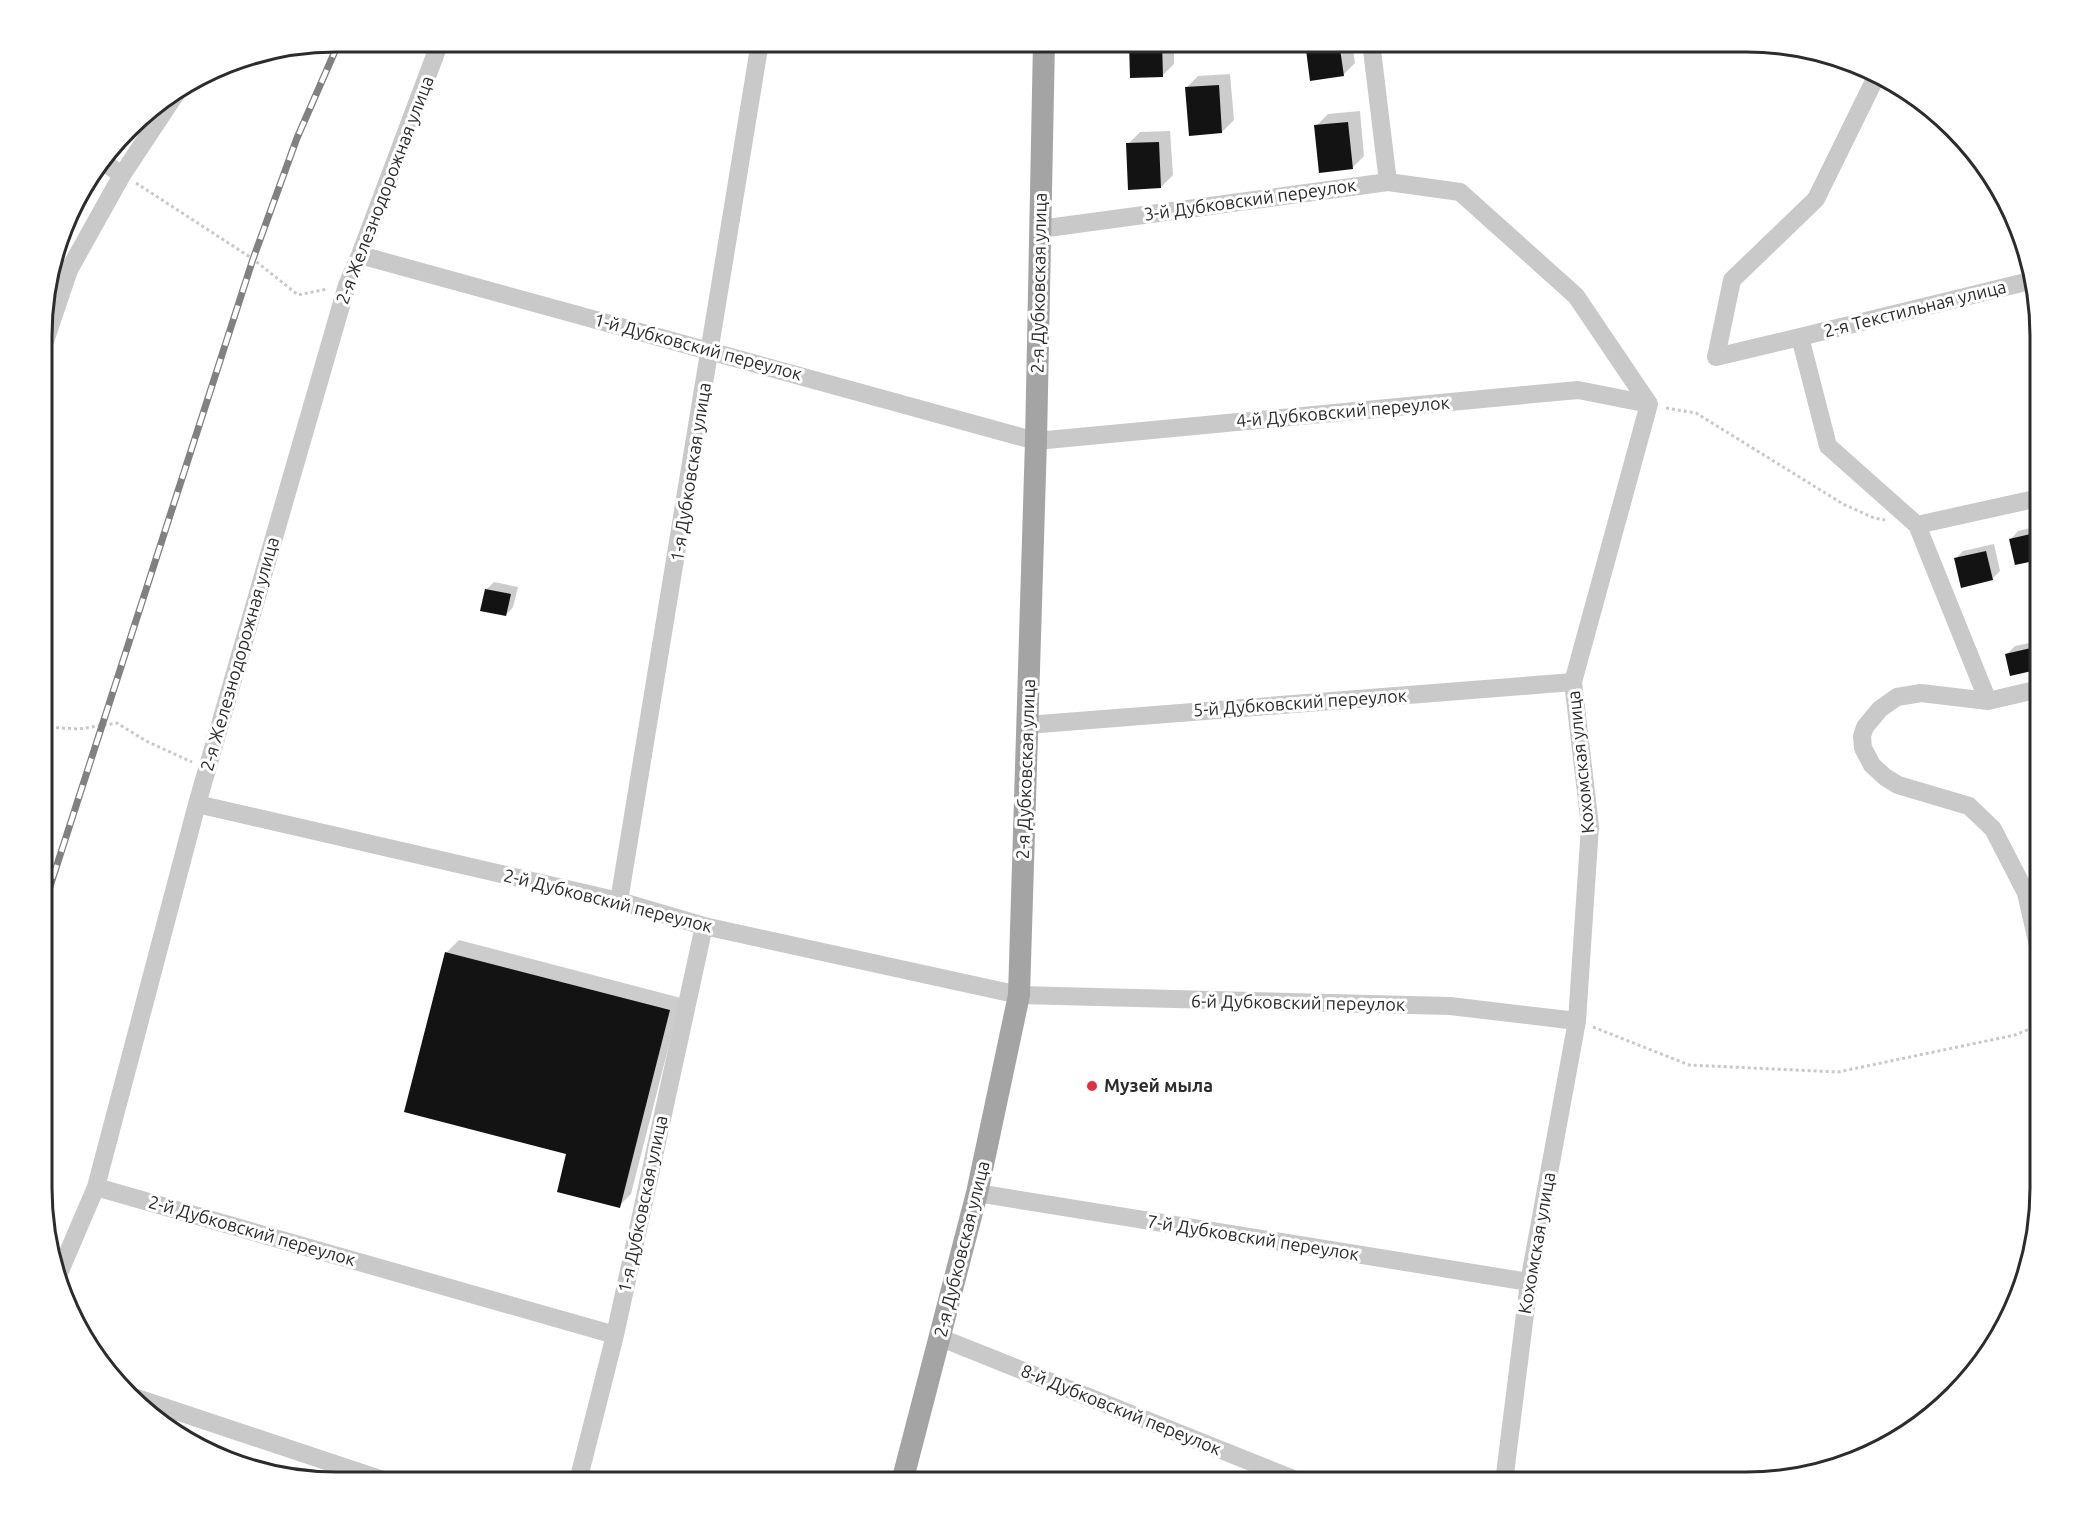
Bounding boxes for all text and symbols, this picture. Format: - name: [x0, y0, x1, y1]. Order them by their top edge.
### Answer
- street label: 2-я Железнодорожная улица: [331, 73, 437, 306]
- street label: 3-й Дубковский переулок: [1142, 174, 1357, 224]
- street label: 2-я Дубковская улица: [1026, 192, 1050, 374]
- street label: 2-я Текстильная улица: [1821, 276, 2008, 340]
- street label: 1-й Дубковский переулок: [592, 309, 804, 383]
- street label: 1-я Дубковская улица: [666, 381, 714, 563]
- street label: 4-й Дубковский переулок: [1235, 392, 1451, 430]
- street label: 2-я Железнодорожная улица: [196, 534, 282, 773]
- street label: 2-я Дубковская улица: [1012, 678, 1038, 860]
- street label: 5-й Дубковский переулок: [1192, 685, 1408, 719]
- street label: Кохомская улица: [1563, 690, 1597, 835]
- street label: 2-й Дубковский переулок: [502, 864, 715, 936]
- street label: 6-й Дубковский переулок: [1191, 990, 1405, 1014]
- place label: Музей мыла: [1104, 1075, 1213, 1095]
- marker: Музей мыла: [1085, 1079, 1099, 1093]
- street label: 1-я Дубковская улица: [613, 1113, 671, 1294]
- street label: 2-я Дубковская улица: [929, 1159, 993, 1339]
- street label: Кохомская улица: [1514, 1170, 1558, 1315]
- street label: 2-й Дубковский переулок: [147, 1191, 358, 1269]
- street label: 7-й Дубковский переулок: [1146, 1210, 1361, 1264]
- street label: 8-й Дубковский переулок: [1018, 1360, 1224, 1458]

